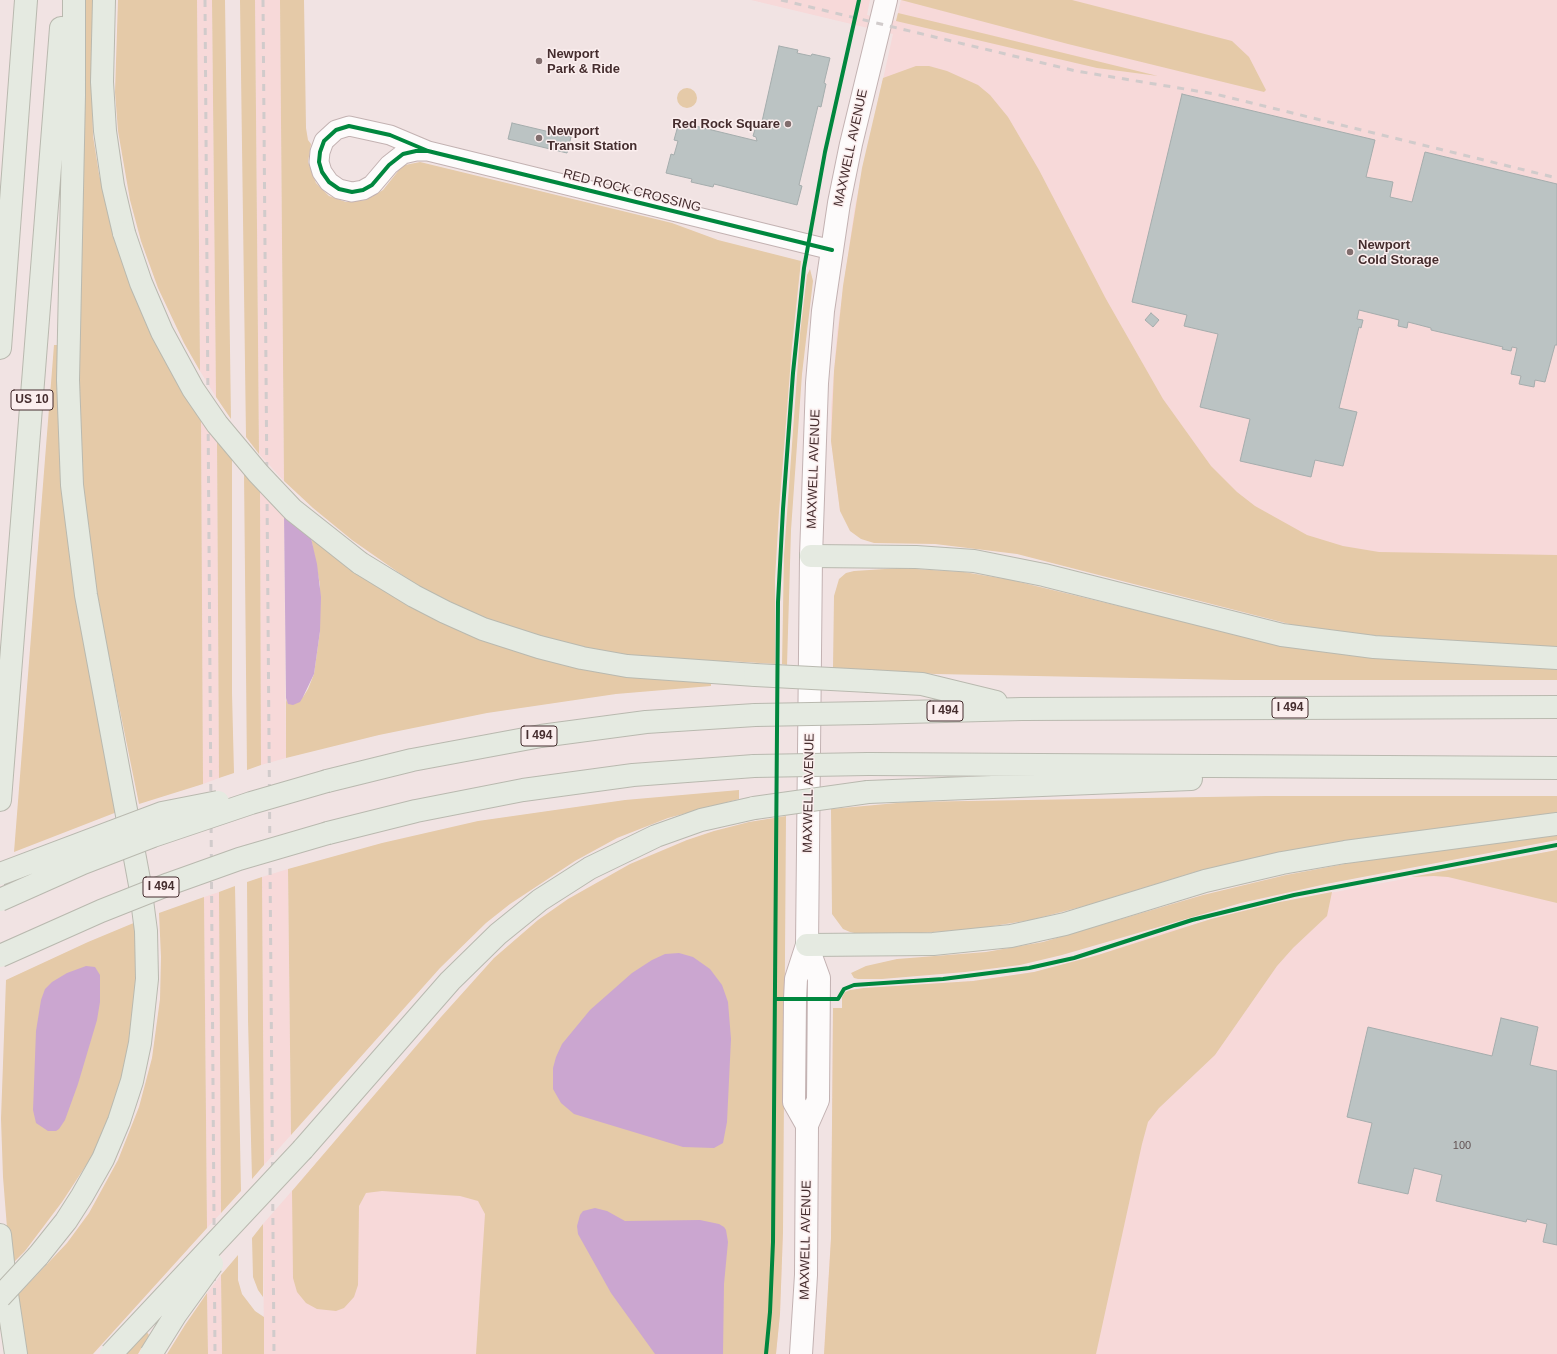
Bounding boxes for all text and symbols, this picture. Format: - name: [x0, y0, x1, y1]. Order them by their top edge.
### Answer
- place label: Newport Park & Ride: [547, 46, 620, 77]
- marker: Newport Park & Ride: [534, 56, 544, 66]
- street label: MAXWELL AVENUE: [831, 88, 871, 208]
- place label: Red Rock Square: [672, 116, 780, 132]
- marker: Red Rock Square: [783, 119, 793, 129]
- place label: Newport Transit Station: [547, 123, 637, 154]
- marker: Newport Transit Station: [534, 133, 544, 143]
- street label: RED ROCK CROSSING: [561, 166, 703, 216]
- place label: Newport Cold Storage: [1358, 237, 1439, 268]
- marker: Newport Cold Storage: [1345, 247, 1355, 257]
- road number: US 10: [11, 390, 53, 410]
- street label: MAXWELL AVENUE: [804, 409, 824, 529]
- road number: I 494: [1272, 698, 1308, 718]
- road number: I 494: [927, 701, 963, 721]
- road number: I 494: [521, 726, 557, 746]
- street label: MAXWELL AVENUE: [800, 733, 818, 853]
- road number: I 494: [143, 877, 179, 897]
- house number: 100: [1453, 1139, 1471, 1153]
- street label: MAXWELL AVENUE: [797, 1180, 815, 1300]

